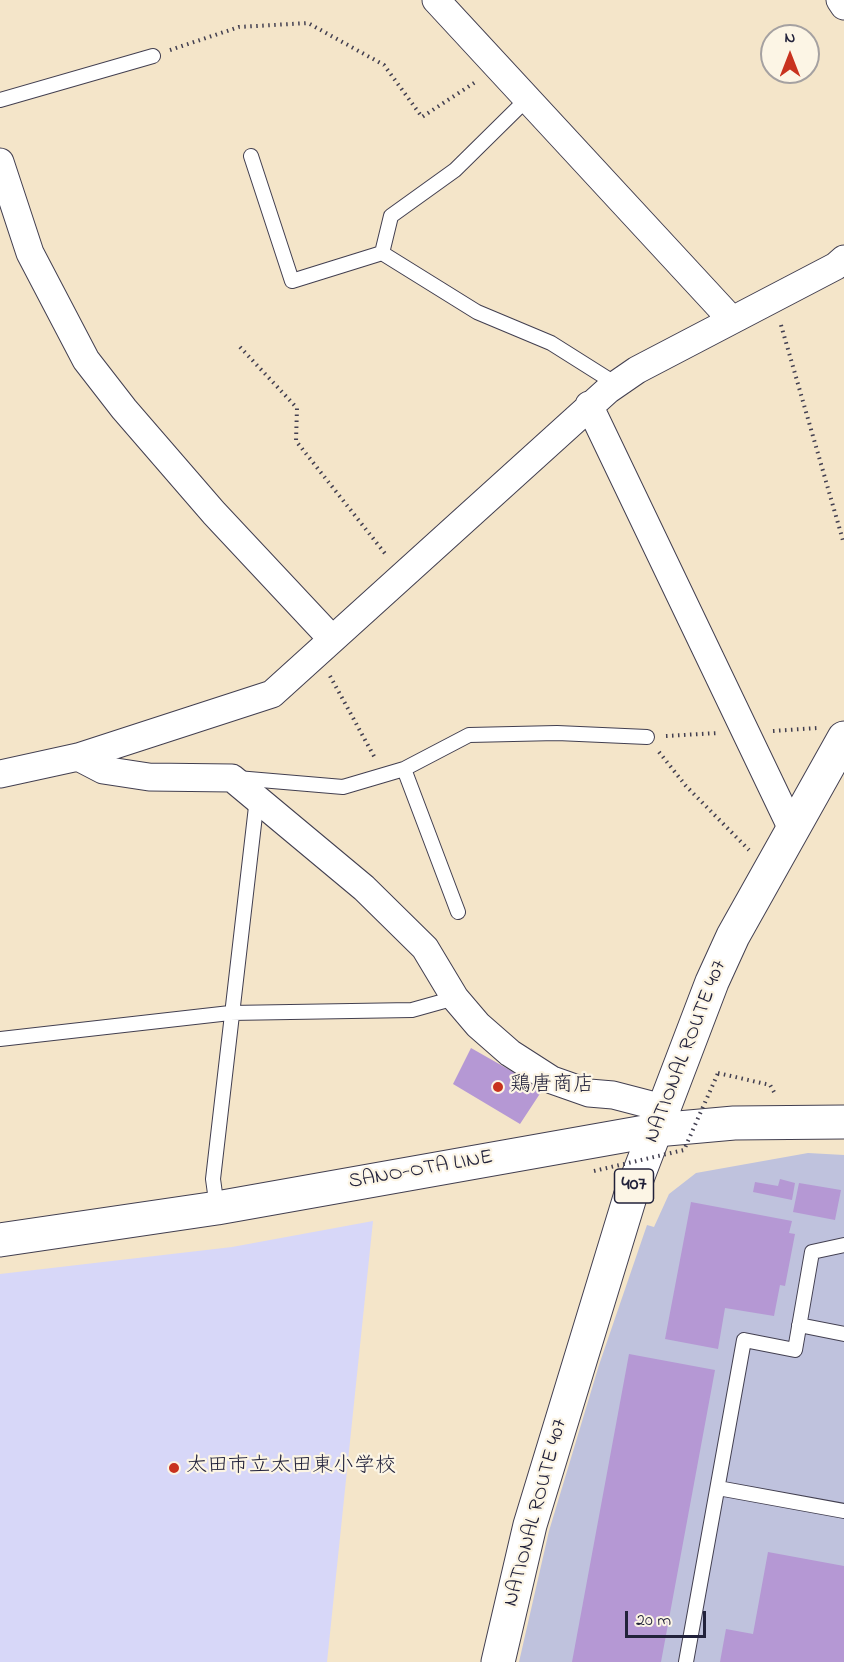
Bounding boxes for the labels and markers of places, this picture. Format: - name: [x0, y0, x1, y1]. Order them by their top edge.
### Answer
- place label: 鶏唐商店: [510, 1074, 594, 1100]
- marker: 鶏唐商店: [491, 1080, 505, 1094]
- place label: 太田市立太田東小学校: [186, 1455, 396, 1481]
- marker: 太田市立太田東小学校: [167, 1461, 181, 1475]

